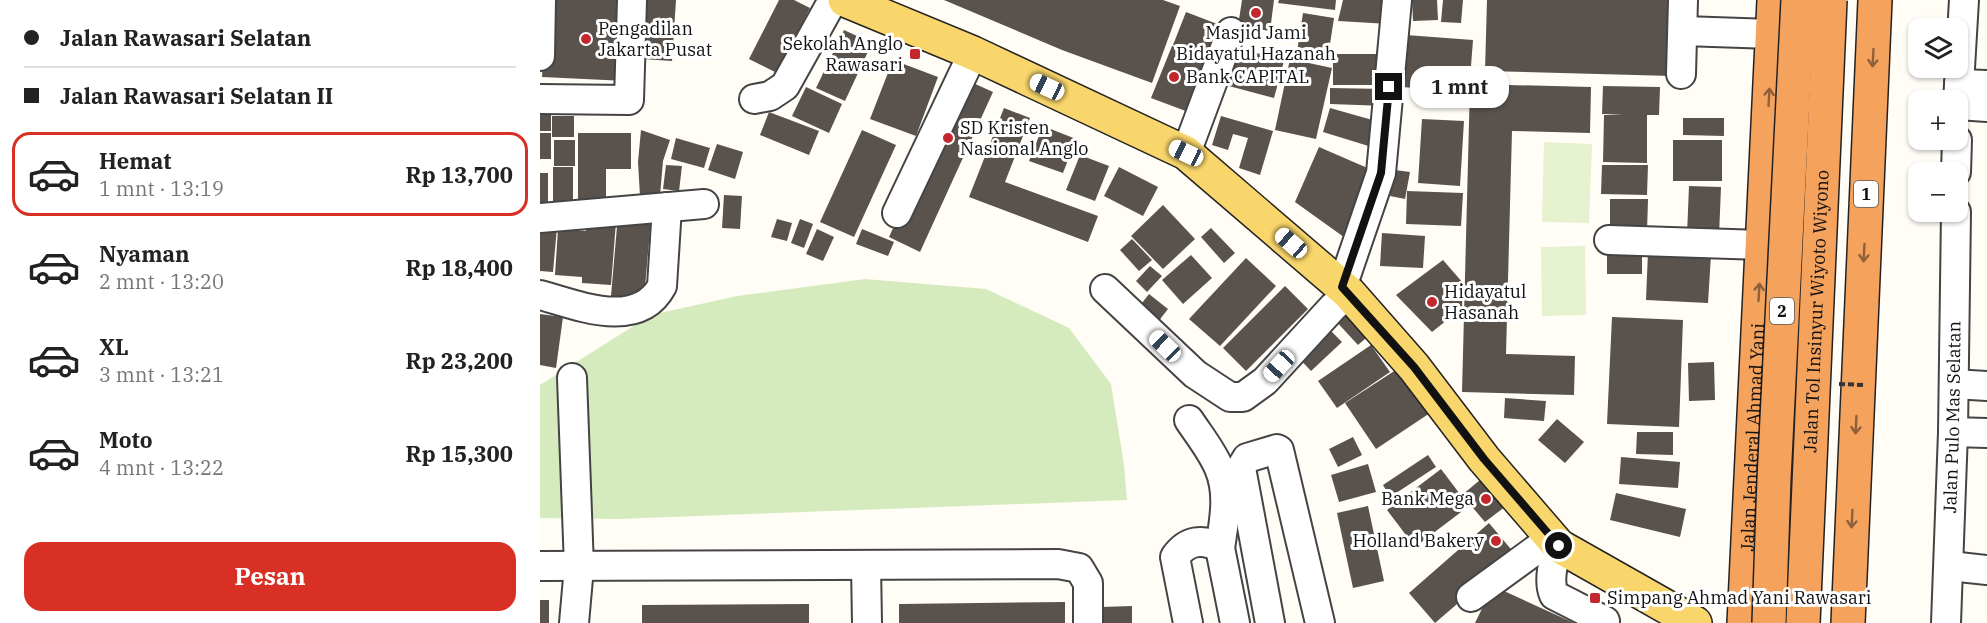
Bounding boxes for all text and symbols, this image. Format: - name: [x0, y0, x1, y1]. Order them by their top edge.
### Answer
- marker: Masjid Jami Bidayatul Hazanah: [1249, 6, 1263, 20]
- place label: Pengadilan Jakarta Pusat: [598, 17, 712, 61]
- map controls: [1908, 18, 1968, 222]
- button: layers: [1908, 18, 1968, 78]
- place label: Masjid Jami Bidayatul Hazanah: [1176, 21, 1336, 65]
- text: Jalan Rawasari Selatan: [60, 23, 311, 52]
- marker: Pengadilan Jakarta Pusat: [579, 32, 593, 46]
- place label: Sekolah Anglo Rawasari: [783, 32, 903, 76]
- marker: Sekolah Anglo Rawasari: [908, 47, 922, 61]
- one-way arrow: [1867, 48, 1878, 68]
- place label: Bank CAPITAL: [1186, 65, 1309, 88]
- callout: 1 mnt: [1410, 66, 1509, 108]
- marker: Bank CAPITAL: [1167, 70, 1181, 84]
- car: [1027, 71, 1067, 103]
- route end: [1375, 73, 1402, 100]
- text: 1 mnt: [1431, 73, 1488, 100]
- text: Jalan Rawasari Selatan II: [60, 81, 333, 110]
- one-way arrow: [1763, 88, 1774, 107]
- button: +: [1908, 90, 1968, 150]
- place label: SD Kristen Nasional Anglo: [960, 116, 1088, 160]
- marker: SD Kristen Nasional Anglo: [941, 131, 955, 145]
- car: [1166, 137, 1206, 169]
- text: Hemat: [99, 146, 171, 175]
- icon: car: [27, 147, 81, 201]
- text: Rp 13,700: [406, 160, 513, 189]
- button: −: [1908, 162, 1968, 222]
- street label: Jalan Tol Insinyur Wiyoto Wiyono: [1798, 169, 1834, 453]
- text: 1 mnt · 13:19: [99, 175, 224, 202]
- road number: 1: [1854, 181, 1878, 207]
- car: [1272, 224, 1310, 262]
- text: Nyaman: [99, 239, 190, 268]
- icon: car: [27, 240, 81, 294]
- one-way arrow: [1858, 243, 1869, 263]
- text: Rp 18,400: [406, 253, 513, 282]
- text: 2 mnt · 13:20: [99, 268, 224, 295]
- place label: Hidayatul Hasanah: [1444, 280, 1526, 324]
- one-way arrow: [1754, 282, 1765, 302]
- marker: Hidayatul Hasanah: [1425, 295, 1439, 309]
- road number: 2: [1770, 298, 1794, 324]
- street label: Jalan Pulo Mas Selatan: [1938, 321, 1966, 514]
- street label: Jalan Jenderal Ahmad Yani: [1735, 322, 1769, 552]
- car: [1146, 327, 1184, 365]
- text: XL: [99, 332, 129, 361]
- icon: car: [27, 333, 81, 387]
- text: Rp 23,200: [406, 346, 513, 375]
- car: [1260, 347, 1298, 385]
- text: 3 mnt · 13:21: [99, 361, 224, 388]
- one-way arrow: [1851, 414, 1862, 434]
- text: Moto: [99, 425, 153, 454]
- icon: car: [27, 426, 81, 480]
- text: Rp 15,300: [406, 439, 513, 468]
- text: 4 mnt · 13:22: [99, 454, 224, 481]
- place label: Bank Mega: [1381, 487, 1474, 510]
- marker: Bank Mega: [1479, 492, 1493, 506]
- one-way arrow: [1847, 509, 1858, 529]
- place label: Holland Bakery: [1353, 529, 1484, 552]
- route start: [1545, 532, 1572, 559]
- marker: Holland Bakery: [1489, 534, 1503, 548]
- button: Pesan: [24, 542, 516, 611]
- place label: Simpang Ahmad Yani Rawasari: [1607, 586, 1872, 609]
- marker: Simpang Ahmad Yani Rawasari: [1588, 591, 1602, 605]

